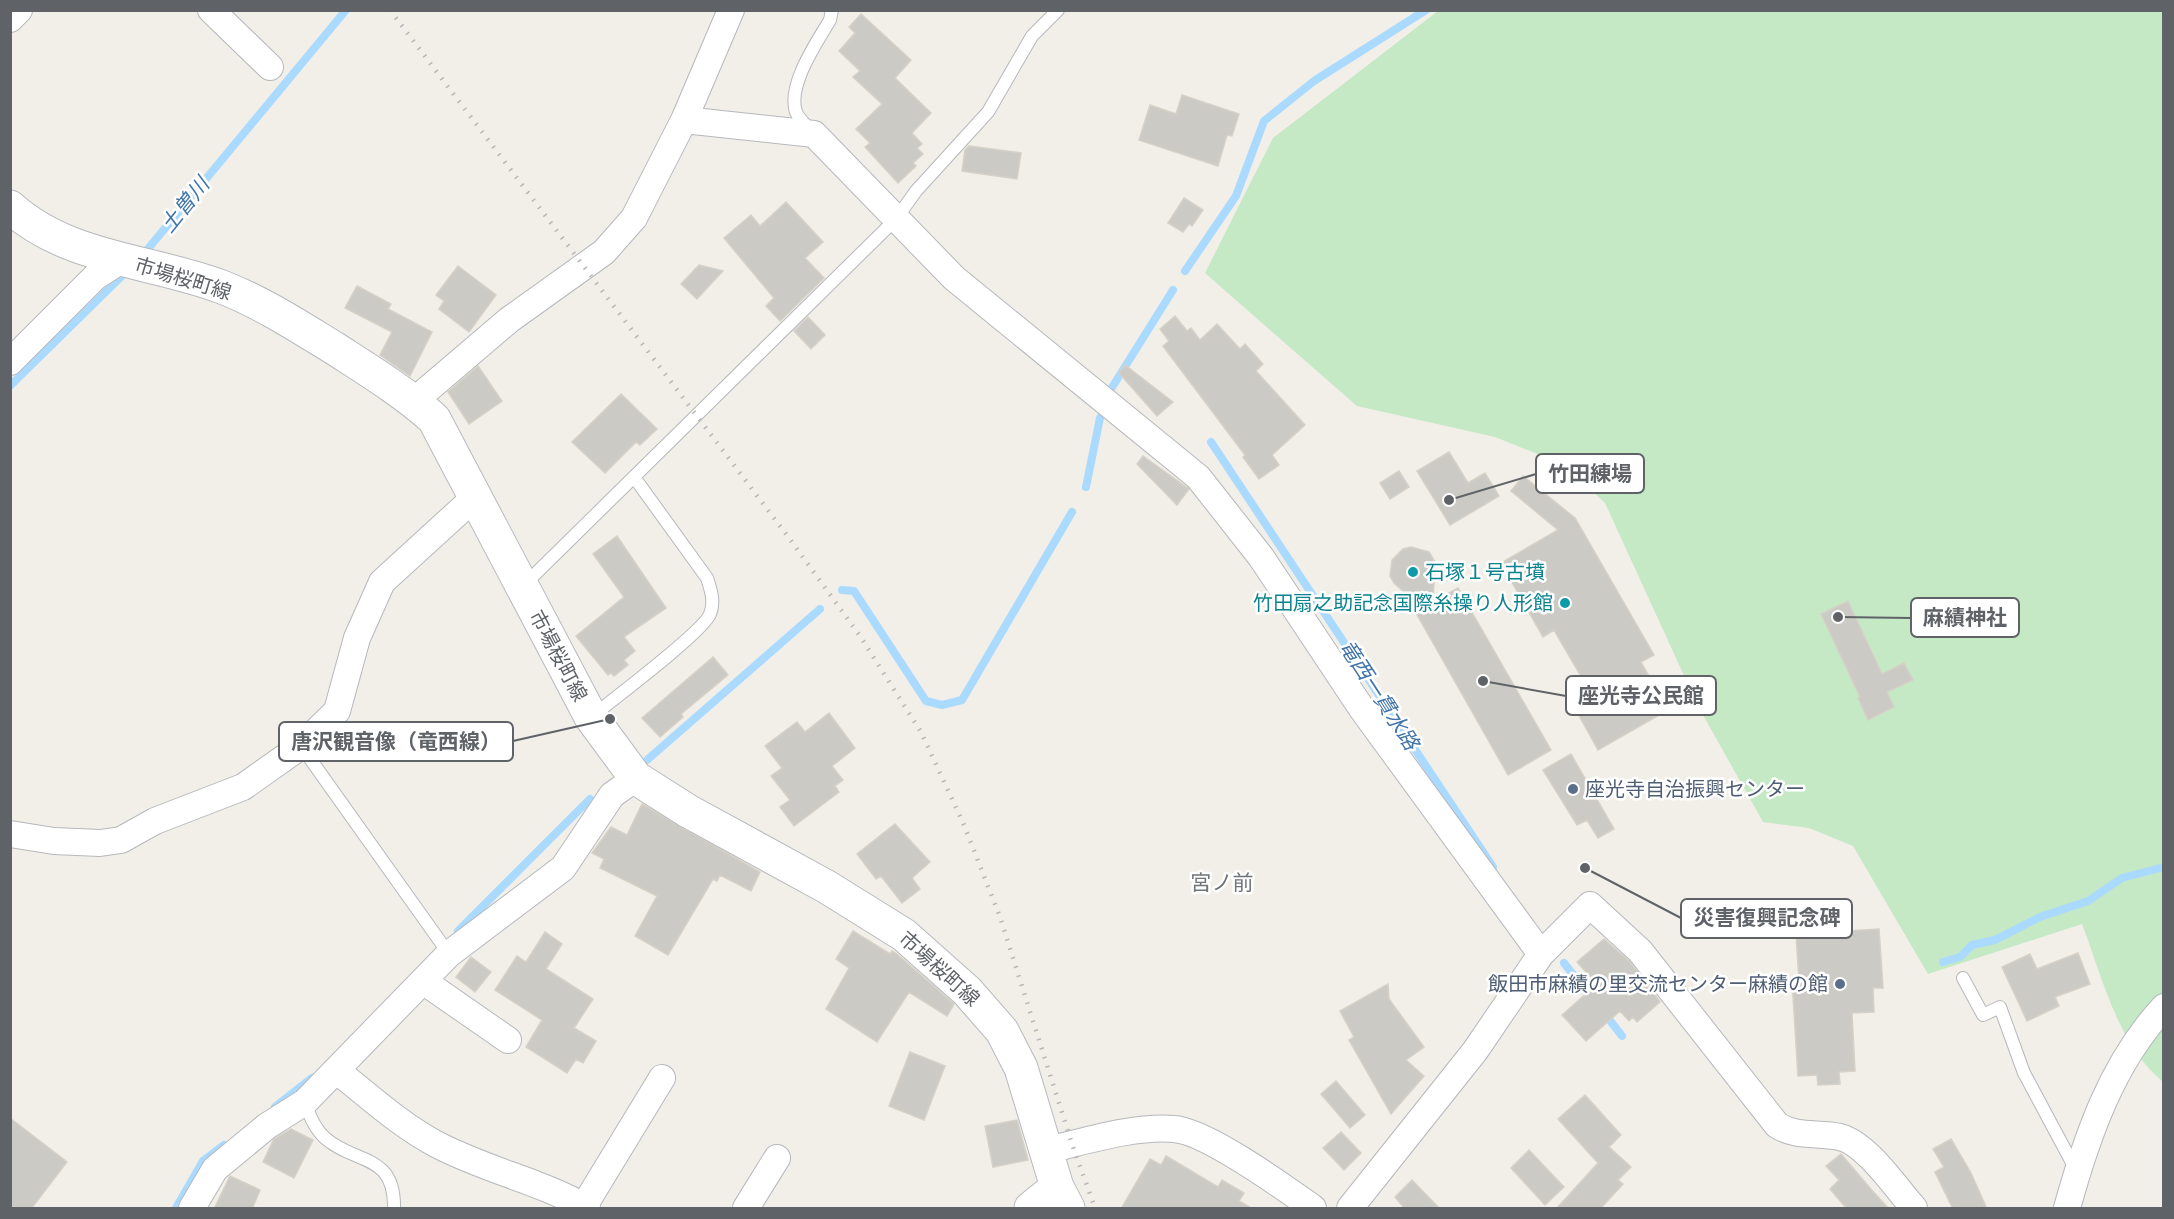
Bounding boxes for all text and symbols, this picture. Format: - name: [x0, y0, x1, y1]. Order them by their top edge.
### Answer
- water label: 土曽川: [156, 171, 215, 237]
- street label: 市場桜町線: [132, 253, 234, 305]
- callout: 竹田練場: [1536, 454, 1644, 493]
- text: 竹田練場: [1548, 462, 1632, 486]
- place label: 石塚１号古墳: [1425, 561, 1545, 584]
- marker: 石塚１号古墳: [1406, 565, 1420, 579]
- place label: 竹田扇之助記念国際糸操り人形館: [1253, 592, 1553, 615]
- marker: 竹田扇之助記念国際糸操り人形館: [1558, 596, 1572, 610]
- callout: 麻績神社: [1911, 598, 2019, 637]
- street label: 市場桜町線: [524, 606, 592, 706]
- text: 麻績神社: [1923, 606, 2007, 630]
- water label: 竜西一貫水路: [1335, 636, 1424, 756]
- callout: 座光寺公民館: [1566, 676, 1716, 715]
- text: 座光寺公民館: [1578, 684, 1704, 708]
- callout: 唐沢観音像（竜西線）: [279, 722, 513, 761]
- text: 唐沢観音像（竜西線）: [291, 730, 501, 754]
- place label: 座光寺自治振興センター: [1585, 778, 1805, 801]
- marker: 座光寺自治振興センター: [1566, 782, 1580, 796]
- district label: 宮ノ前: [1191, 871, 1254, 895]
- callout: 災害復興記念碑: [1681, 899, 1852, 938]
- text: 災害復興記念碑: [1694, 906, 1841, 930]
- street label: 市場桜町線: [894, 927, 984, 1011]
- place label: 飯田市麻績の里交流センター麻績の館: [1488, 973, 1828, 996]
- marker: 飯田市麻績の里交流センター麻績の館: [1833, 977, 1847, 991]

